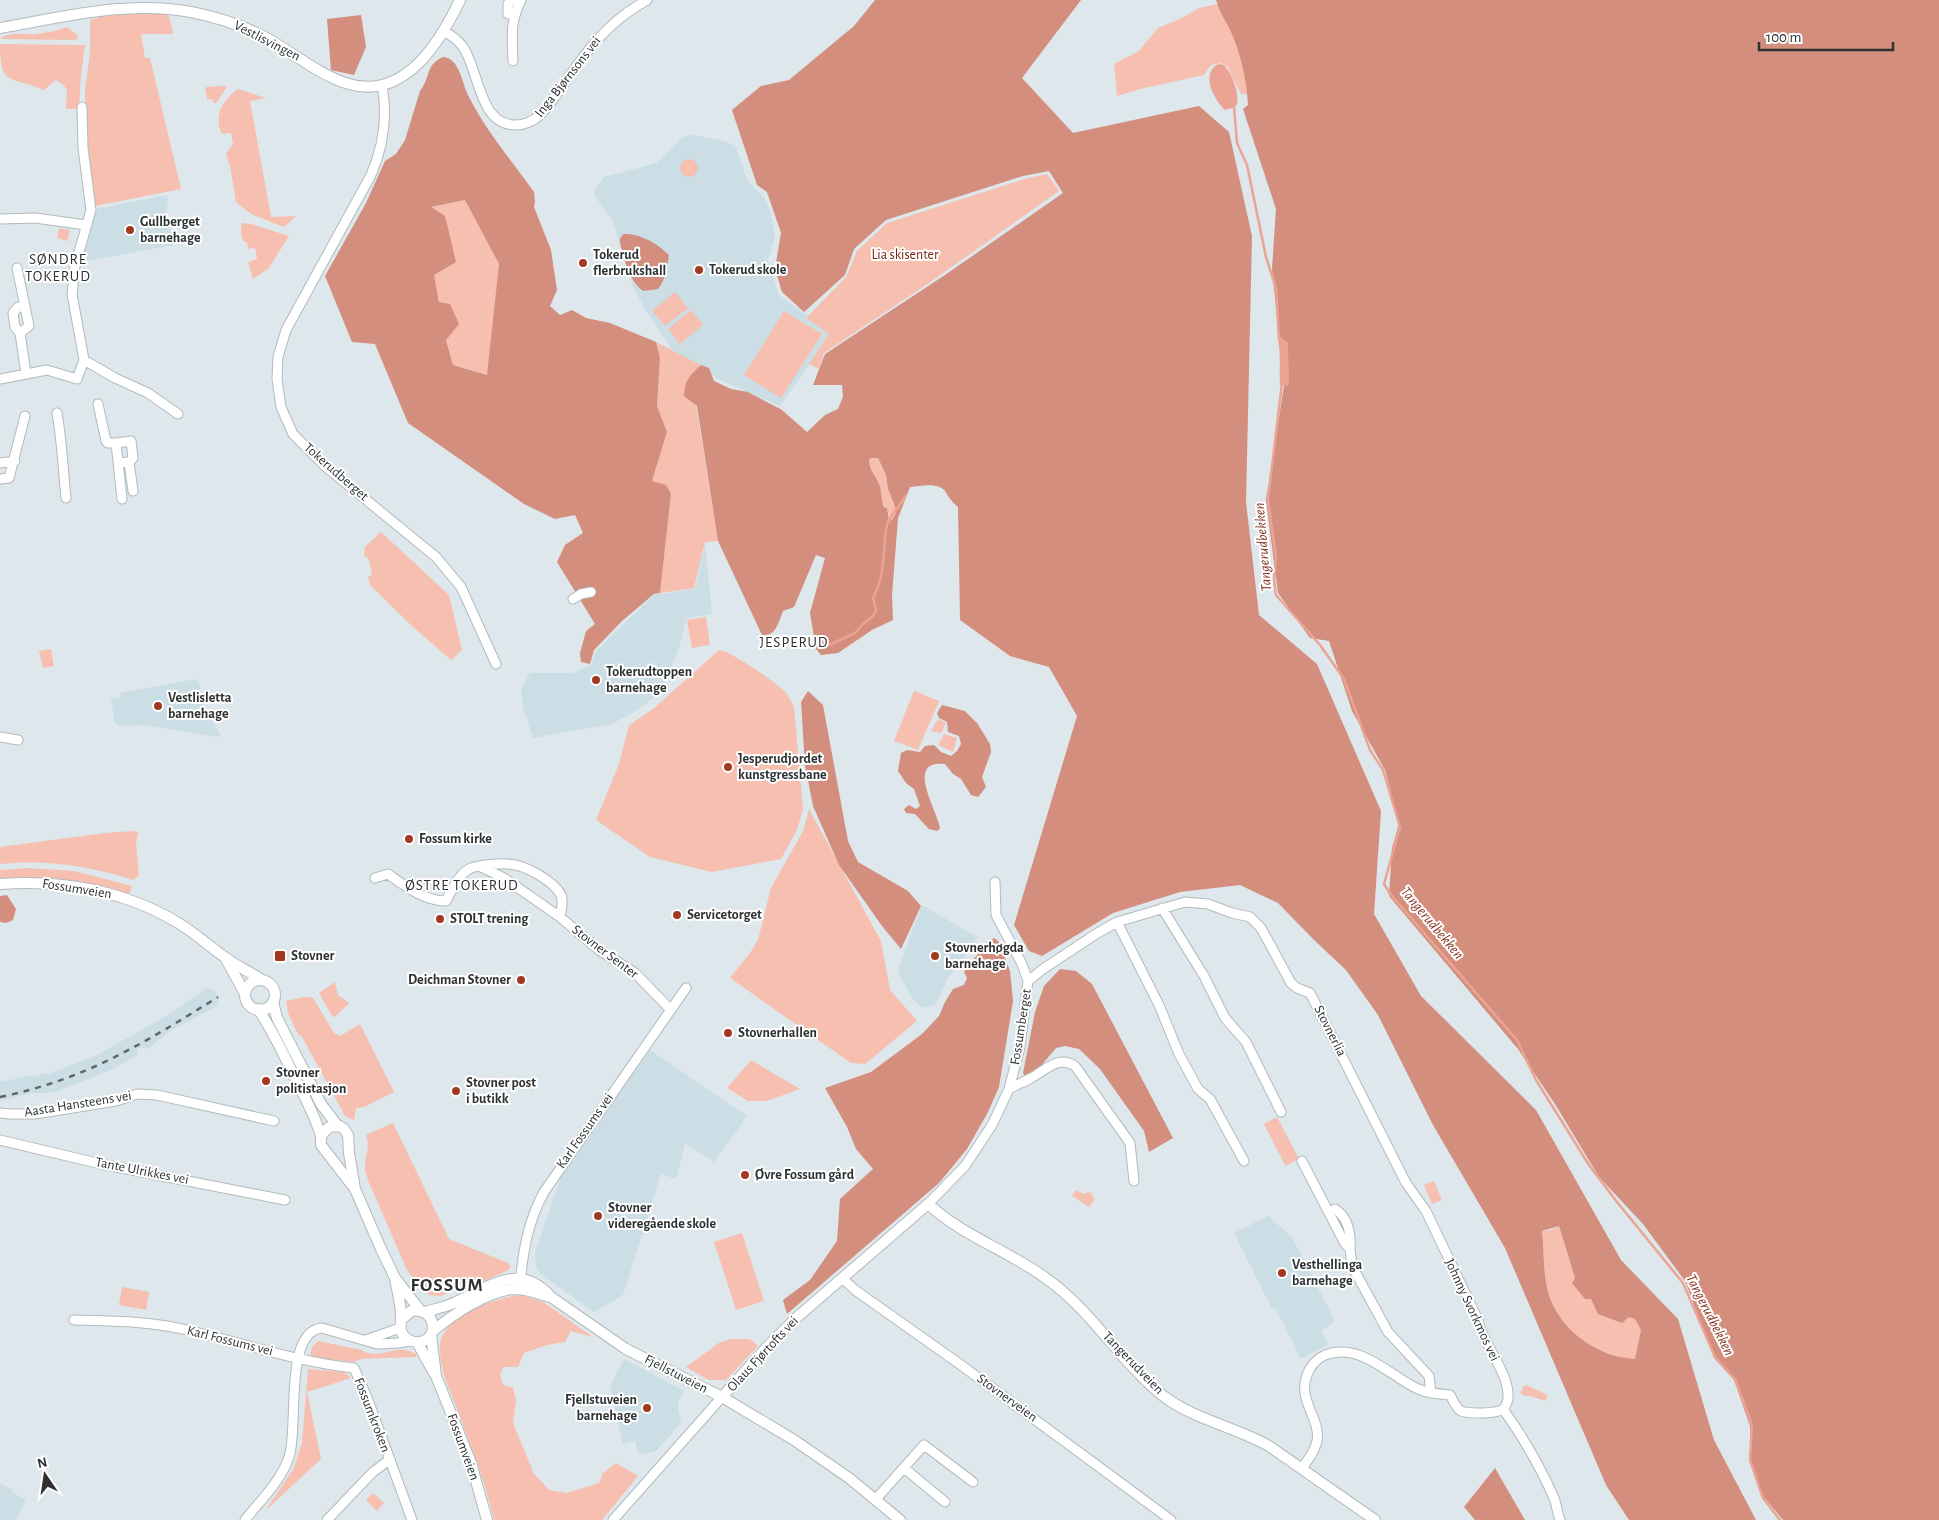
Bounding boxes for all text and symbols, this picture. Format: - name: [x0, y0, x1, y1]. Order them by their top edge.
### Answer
- street label: Vestlisvingen: [232, 18, 302, 64]
- scale bar: [1759, 20, 1893, 52]
- text: 100 m: [1766, 30, 1801, 45]
- street label: Inga Bjørnsons vei: [532, 34, 604, 120]
- place label: Gullberget barnehage: [140, 215, 201, 245]
- marker: Gullberget barnehage: [124, 224, 136, 236]
- place label: Tokerud flerbrukshall: [593, 248, 666, 278]
- park label: Lia skisenter: [871, 248, 939, 262]
- district label: SØNDRE TOKERUD: [25, 252, 91, 284]
- marker: Tokerud flerbrukshall: [577, 257, 589, 269]
- place label: Tokerud skole: [709, 263, 787, 277]
- marker: Tokerud skole: [693, 264, 705, 276]
- street label: Tokerudberget: [301, 440, 371, 504]
- water label: Tangerudbekken: [1252, 502, 1274, 592]
- district label: JESPERUD: [759, 635, 829, 650]
- place label: Tokerudtoppen barnehage: [606, 665, 692, 695]
- marker: Tokerudtoppen barnehage: [590, 674, 602, 686]
- place label: Vestlisletta barnehage: [168, 691, 232, 721]
- marker: Vestlisletta barnehage: [152, 700, 164, 712]
- place label: Jesperudjordet kunstgressbane: [738, 752, 827, 782]
- marker: Jesperudjordet kunstgressbane: [722, 761, 734, 773]
- place label: Fossum kirke: [419, 832, 492, 846]
- marker: Fossum kirke: [403, 833, 415, 845]
- street label: Fossumveien: [41, 877, 113, 901]
- district label: ØSTRE TOKERUD: [405, 878, 519, 893]
- water label: Tangerudbekken: [1398, 884, 1466, 962]
- place label: Servicetorget: [687, 908, 762, 922]
- marker: Servicetorget: [671, 909, 683, 921]
- place label: STOLT trening: [450, 912, 529, 926]
- marker: STOLT trening: [434, 913, 446, 925]
- street label: Stovner Senter: [569, 923, 641, 982]
- place label: Stovnerhøgda barnehage: [945, 941, 1024, 971]
- marker: Stovner: [273, 949, 287, 963]
- place label: Stovner: [291, 949, 335, 963]
- marker: Stovnerhøgda barnehage: [929, 950, 941, 962]
- place label: Deichman Stovner: [408, 973, 511, 987]
- marker: Deichman Stovner: [515, 974, 527, 986]
- street label: Fossumberget: [1008, 987, 1034, 1066]
- street label: Stovnerlia: [1311, 1003, 1349, 1059]
- place label: Stovnerhallen: [738, 1026, 817, 1040]
- marker: Stovnerhallen: [722, 1027, 734, 1039]
- place label: Stovner politistasjon: [276, 1066, 346, 1096]
- marker: Stovner politistasjon: [260, 1075, 272, 1087]
- place label: Stovner post i butikk: [466, 1076, 536, 1106]
- marker: Stovner post i butikk: [450, 1085, 462, 1097]
- street label: Aasta Hansteens vei: [23, 1089, 133, 1119]
- street label: Karl Fossums vei: [554, 1091, 616, 1171]
- street label: Tante Ulrikkes vei: [94, 1155, 190, 1187]
- place label: Øvre Fossum gård: [755, 1167, 855, 1182]
- marker: Øvre Fossum gård: [739, 1169, 751, 1181]
- place label: Stovner videregående skole: [608, 1201, 717, 1231]
- marker: Stovner videregående skole: [592, 1210, 604, 1222]
- street label: Johnny Svorkmos vei: [1442, 1257, 1502, 1363]
- place label: Vesthellinga barnehage: [1292, 1258, 1363, 1288]
- marker: Vesthellinga barnehage: [1276, 1267, 1288, 1279]
- water label: Tangerudbekken: [1683, 1272, 1737, 1358]
- district label: FOSSUM: [410, 1276, 484, 1295]
- street label: Olaus Fjørtofts vei: [725, 1314, 801, 1394]
- street label: Karl Fossums vei: [186, 1324, 274, 1358]
- street label: Tangerudveien: [1100, 1329, 1166, 1397]
- street label: Fjellstuveien: [642, 1352, 710, 1396]
- street label: Stovnerveien: [974, 1371, 1040, 1425]
- street label: Fossumkroken: [351, 1376, 393, 1454]
- place label: Fjellstuveien barnehage: [565, 1393, 637, 1423]
- marker: Fjellstuveien barnehage: [641, 1402, 653, 1414]
- street label: Fossumveien: [444, 1412, 482, 1482]
- north arrow: [20, 1450, 70, 1500]
- text: N: [36, 1455, 49, 1471]

